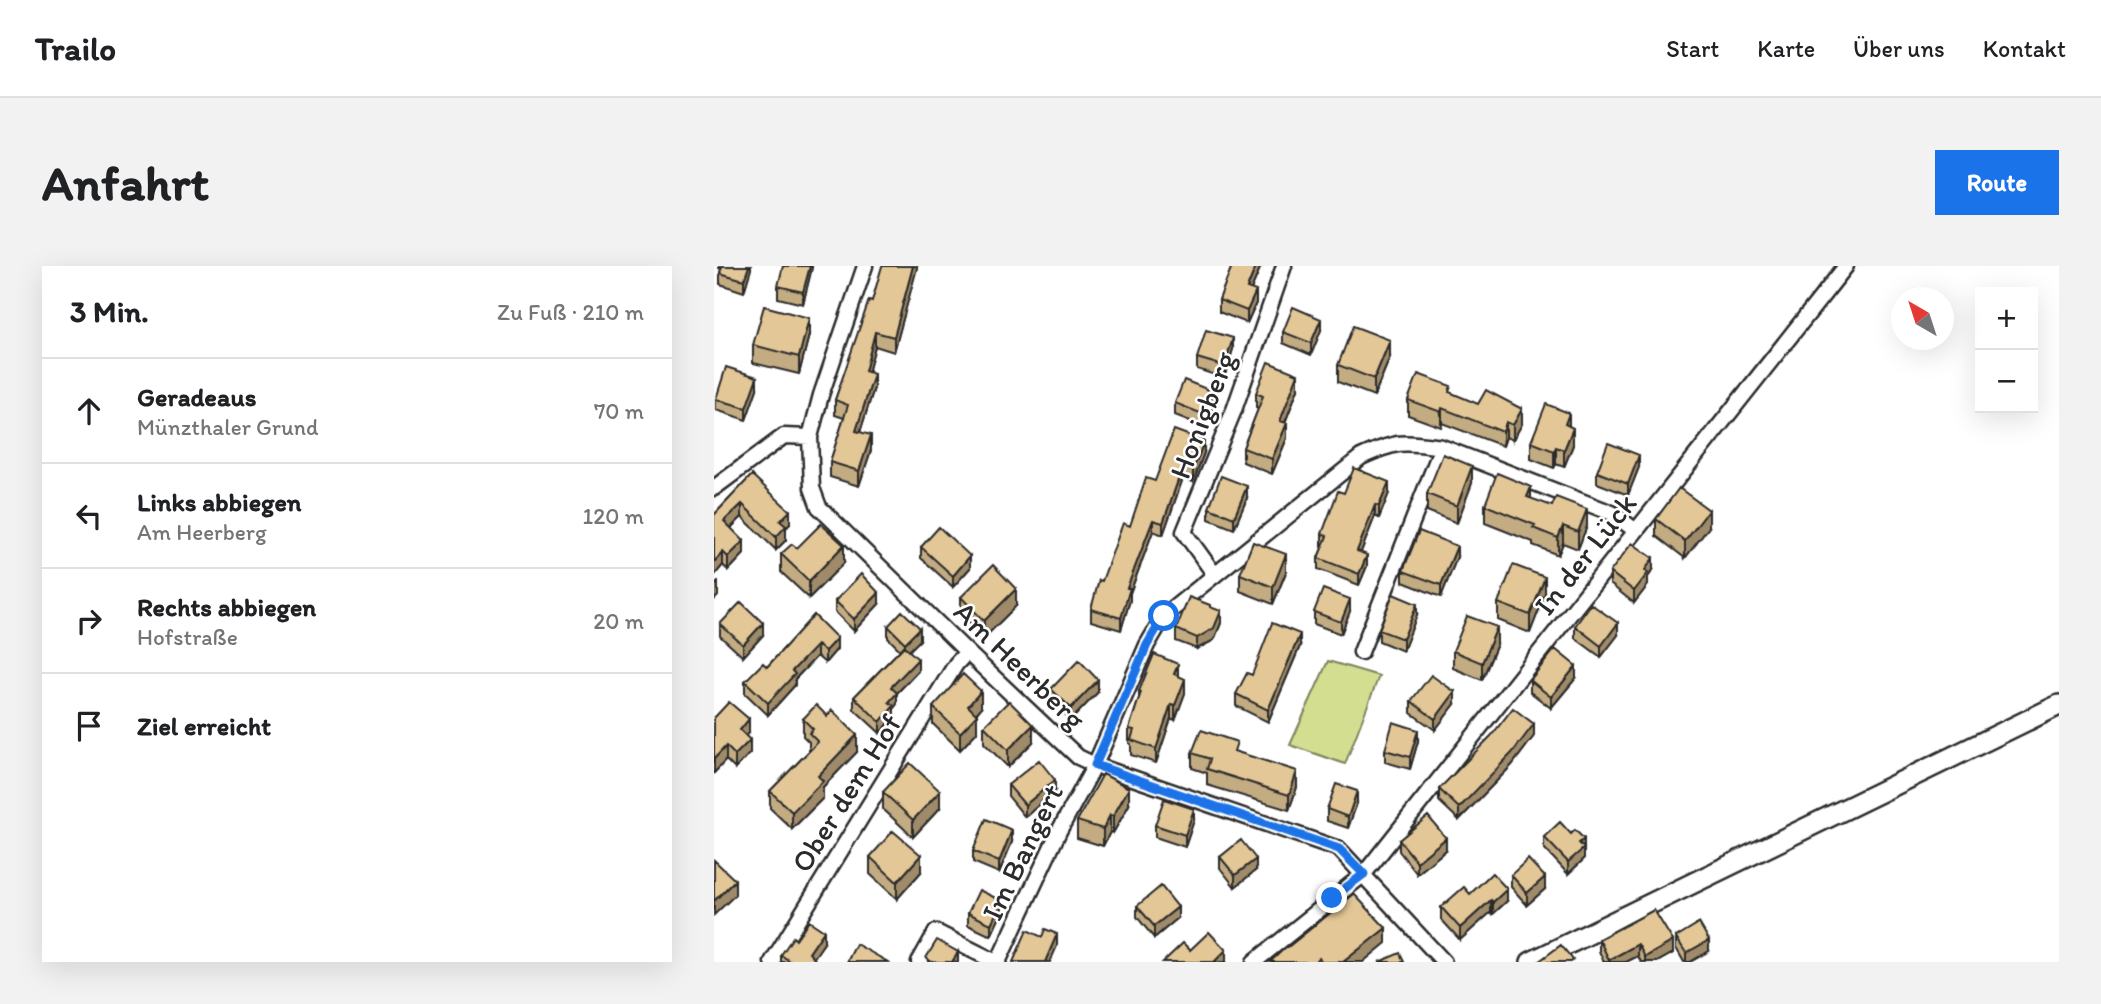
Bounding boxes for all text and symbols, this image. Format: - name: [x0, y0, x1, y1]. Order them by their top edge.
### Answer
- text: Trailo: [35, 29, 116, 68]
- text: Start: [1666, 34, 1719, 63]
- text: Karte: [1757, 34, 1815, 63]
- text: Über uns: [1853, 34, 1945, 63]
- text: Kontakt: [1983, 34, 2066, 63]
- button: Route: [1935, 150, 2059, 215]
- text: Anfahrt: [42, 153, 209, 212]
- north arrow: [1891, 287, 1954, 350]
- map controls: [1975, 287, 2038, 413]
- button: +: [1975, 287, 2038, 350]
- text: 3 Min.: [70, 293, 149, 330]
- text: Zu Fuß · 210 m: [497, 298, 644, 326]
- street label: Honigberg: [1161, 345, 1243, 484]
- button: −: [1975, 350, 2038, 413]
- text: Geradeaus: [137, 381, 256, 413]
- icon: ahead: [70, 392, 108, 430]
- text: 70 m: [594, 397, 644, 425]
- text: Münzthaler Grund: [137, 413, 319, 441]
- text: Links abbiegen: [137, 486, 302, 518]
- street label: In der Lück: [1526, 486, 1644, 622]
- icon: left: [70, 497, 108, 535]
- text: 120 m: [583, 502, 644, 530]
- text: Am Heerberg: [137, 518, 267, 546]
- text: Rechts abbiegen: [137, 591, 316, 623]
- street label: Am Heerberg: [946, 593, 1094, 738]
- route start: [1148, 600, 1179, 631]
- icon: right: [70, 602, 108, 640]
- text: 20 m: [593, 607, 644, 635]
- text: Hofstraße: [137, 623, 238, 651]
- icon: arrive: [70, 707, 108, 745]
- street label: Ober dem Hof: [783, 707, 909, 879]
- text: Ziel erreicht: [137, 710, 271, 742]
- street label: Im Bangert: [973, 778, 1071, 926]
- route end: [1316, 882, 1347, 913]

